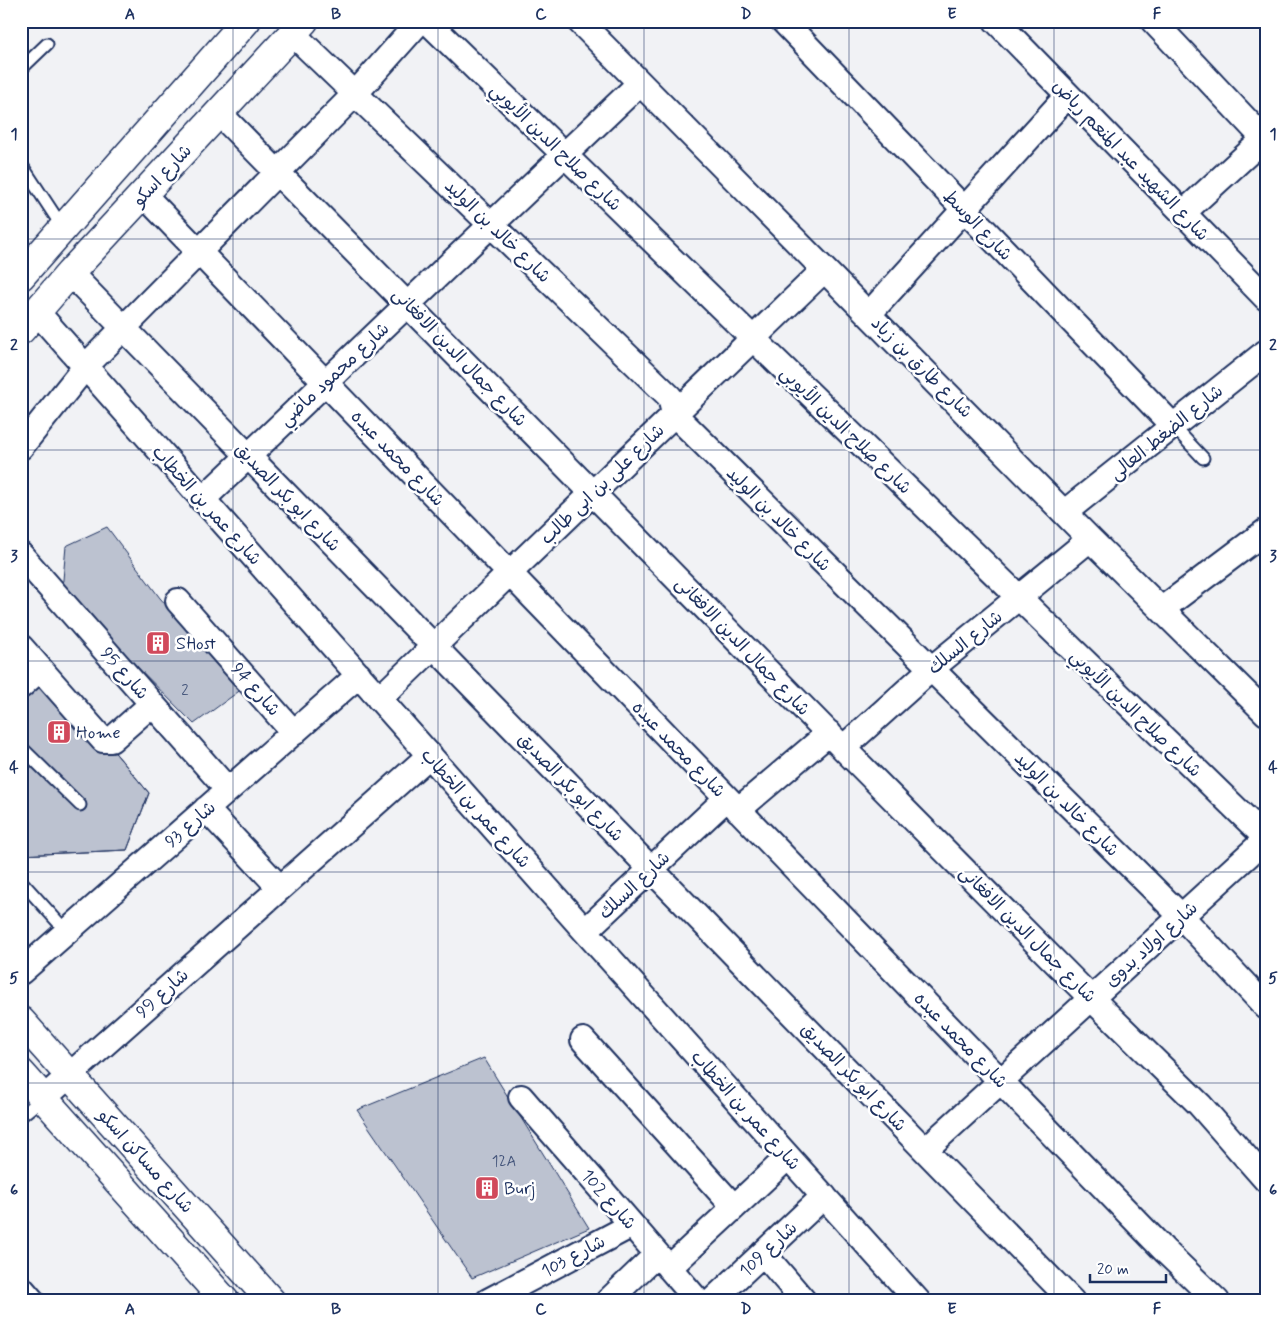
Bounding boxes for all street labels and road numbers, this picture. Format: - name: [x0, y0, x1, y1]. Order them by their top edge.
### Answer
- street label: شارع الشهيد عبد المنعم رياض: [1046, 75, 1214, 247]
- street label: شارع صلاح الدين الأيوبي: [482, 78, 627, 219]
- street label: شارع اسكو: [126, 139, 198, 213]
- street label: شارع خالد بن الوليد: [439, 175, 556, 289]
- street label: شارع الوسط: [937, 185, 1017, 266]
- street label: شارع جمال الدين الافغانى: [387, 283, 532, 432]
- street label: شارع طارق بن زياد: [865, 312, 977, 424]
- street label: شارع محمود ماضي: [274, 317, 397, 434]
- street label: شارع صلاح الدين الأيوبي: [772, 361, 917, 502]
- street label: شارع الضغط العالى: [1105, 379, 1229, 486]
- street label: شارع محمد عبده: [345, 405, 449, 512]
- street label: شارع على بن ابى طالب: [535, 419, 670, 550]
- street label: شارع ابو بكر الصديق: [229, 438, 345, 557]
- street label: شارع عمر بن الخطاب: [146, 441, 266, 571]
- street label: شارع خالد بن الوليد: [721, 462, 836, 577]
- street label: شارع جمال الدين الافغانى: [670, 572, 815, 721]
- street label: شارع السلك: [923, 605, 1008, 680]
- street label: شارع 95: [95, 642, 154, 705]
- street label: شارع صلاح الدين الأيوبي: [1062, 644, 1207, 785]
- street label: شارع 94: [225, 658, 285, 722]
- street label: شارع محمد عبده: [626, 696, 730, 803]
- street label: شارع ابو بكر الصديق: [512, 728, 628, 847]
- street label: شارع عمر بن الخطاب: [415, 744, 535, 874]
- street label: شارع خالد بن الوليد: [1009, 747, 1124, 862]
- street label: شارع 93: [160, 796, 221, 854]
- street label: شارع السلك: [594, 846, 676, 925]
- street label: شارع جمال الدين الافغانى: [954, 861, 1101, 1008]
- street label: شارع اولاد بدوى: [1100, 897, 1203, 993]
- street label: شارع 99: [131, 964, 194, 1024]
- street label: شارع محمد عبده: [908, 987, 1012, 1094]
- street label: شارع ابو بكر الصديق: [795, 1018, 911, 1137]
- street label: شارع عمر بن الخطاب: [685, 1046, 805, 1176]
- street label: شارع مساكن اسكو: [91, 1103, 198, 1219]
- street label: شارع 102: [575, 1164, 641, 1235]
- street label: شارع 109: [734, 1217, 803, 1283]
- street label: شارع 103: [537, 1230, 610, 1284]

